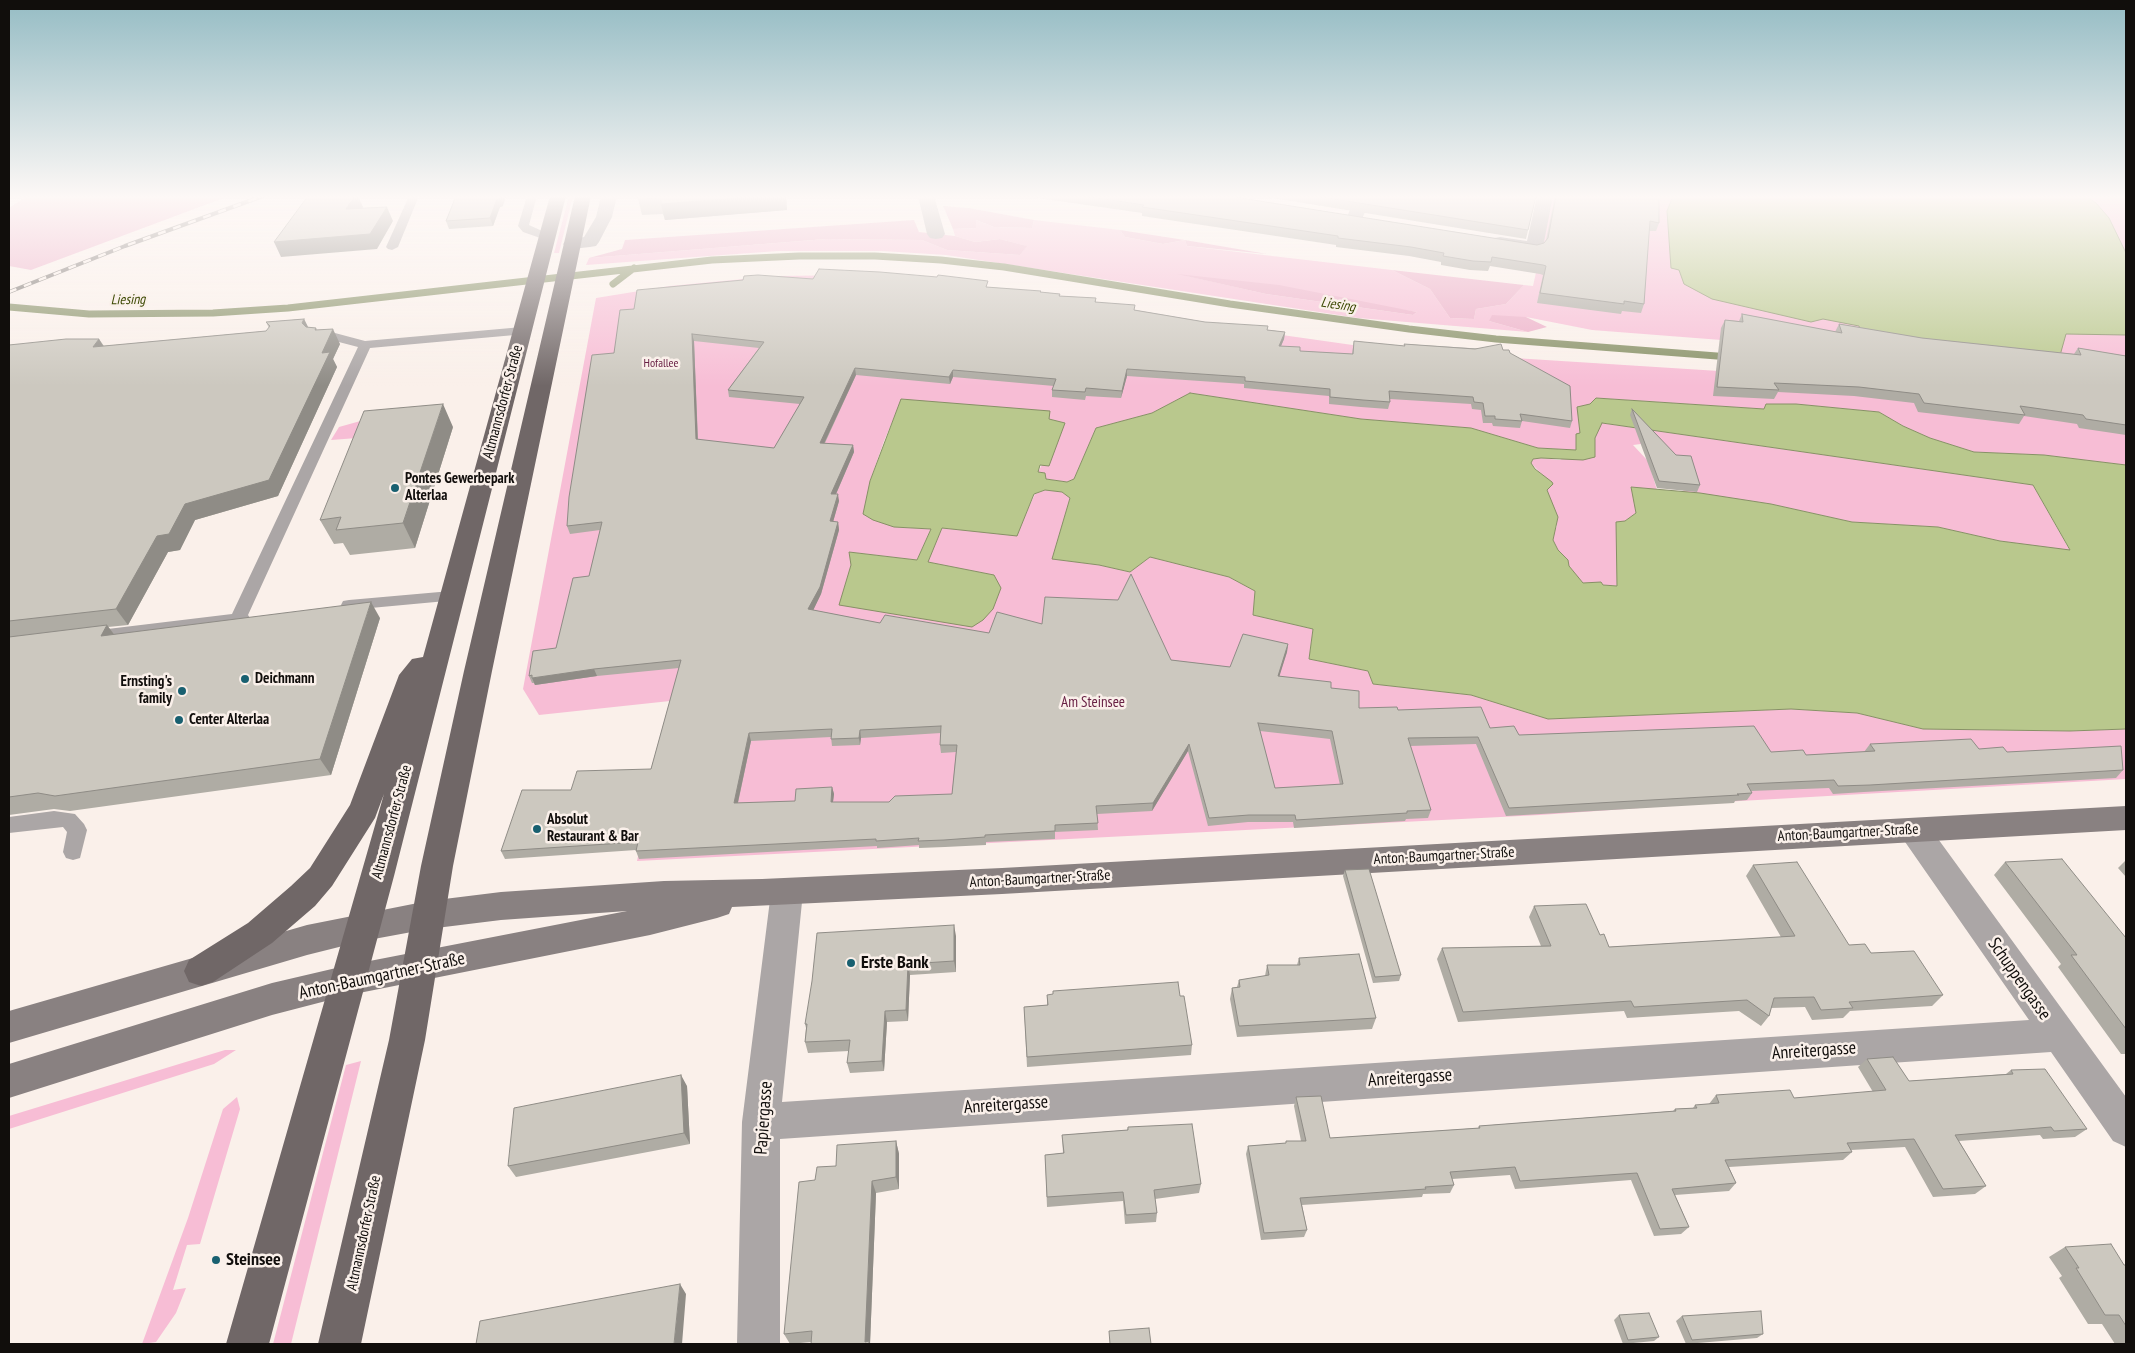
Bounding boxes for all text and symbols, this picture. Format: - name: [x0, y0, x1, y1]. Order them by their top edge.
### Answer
- water label: Liesing: [111, 291, 145, 309]
- water label: Liesing: [1320, 294, 1356, 316]
- street label: Altmannsdorfer Straße: [479, 343, 527, 461]
- park label: Hofallee: [644, 357, 678, 371]
- place label: Pontes Gewerbepark Alterlaa: [405, 470, 514, 505]
- marker: Pontes Gewerbepark Alterlaa: [389, 482, 401, 494]
- place label: Deichmann: [255, 670, 314, 688]
- place label: Ernsting's family: [120, 673, 172, 708]
- marker: Deichmann: [239, 673, 251, 685]
- marker: Ernsting's family: [176, 685, 188, 697]
- park label: Am Steinsee: [1061, 694, 1125, 712]
- place label: Center Alterlaa: [189, 711, 269, 729]
- marker: Center Alterlaa: [173, 714, 185, 726]
- street label: Altmannsdorfer Straße: [368, 763, 416, 881]
- place label: Absolut Restaurant & Bar: [547, 811, 639, 846]
- street label: Anton-Baumgartner-Straße: [1777, 820, 1919, 846]
- marker: Absolut Restaurant & Bar: [531, 823, 543, 835]
- street label: Anton-Baumgartner-Straße: [1373, 843, 1515, 869]
- street label: Anton-Baumgartner-Straße: [969, 866, 1111, 892]
- street label: Schuppengasse: [1983, 934, 2055, 1024]
- street label: Anton-Baumgartner-Straße: [297, 948, 467, 1004]
- place label: Erste Bank: [861, 952, 929, 974]
- marker: Erste Bank: [845, 957, 857, 969]
- street label: Anreitergasse: [1771, 1037, 1857, 1065]
- street label: Anreitergasse: [1367, 1064, 1453, 1092]
- street label: Papiergasse: [751, 1081, 777, 1155]
- street label: Anreitergasse: [963, 1091, 1049, 1119]
- street label: Altmannsdorfer Straße: [343, 1174, 385, 1292]
- place label: Steinsee: [226, 1249, 281, 1271]
- marker: Steinsee: [210, 1254, 222, 1266]

